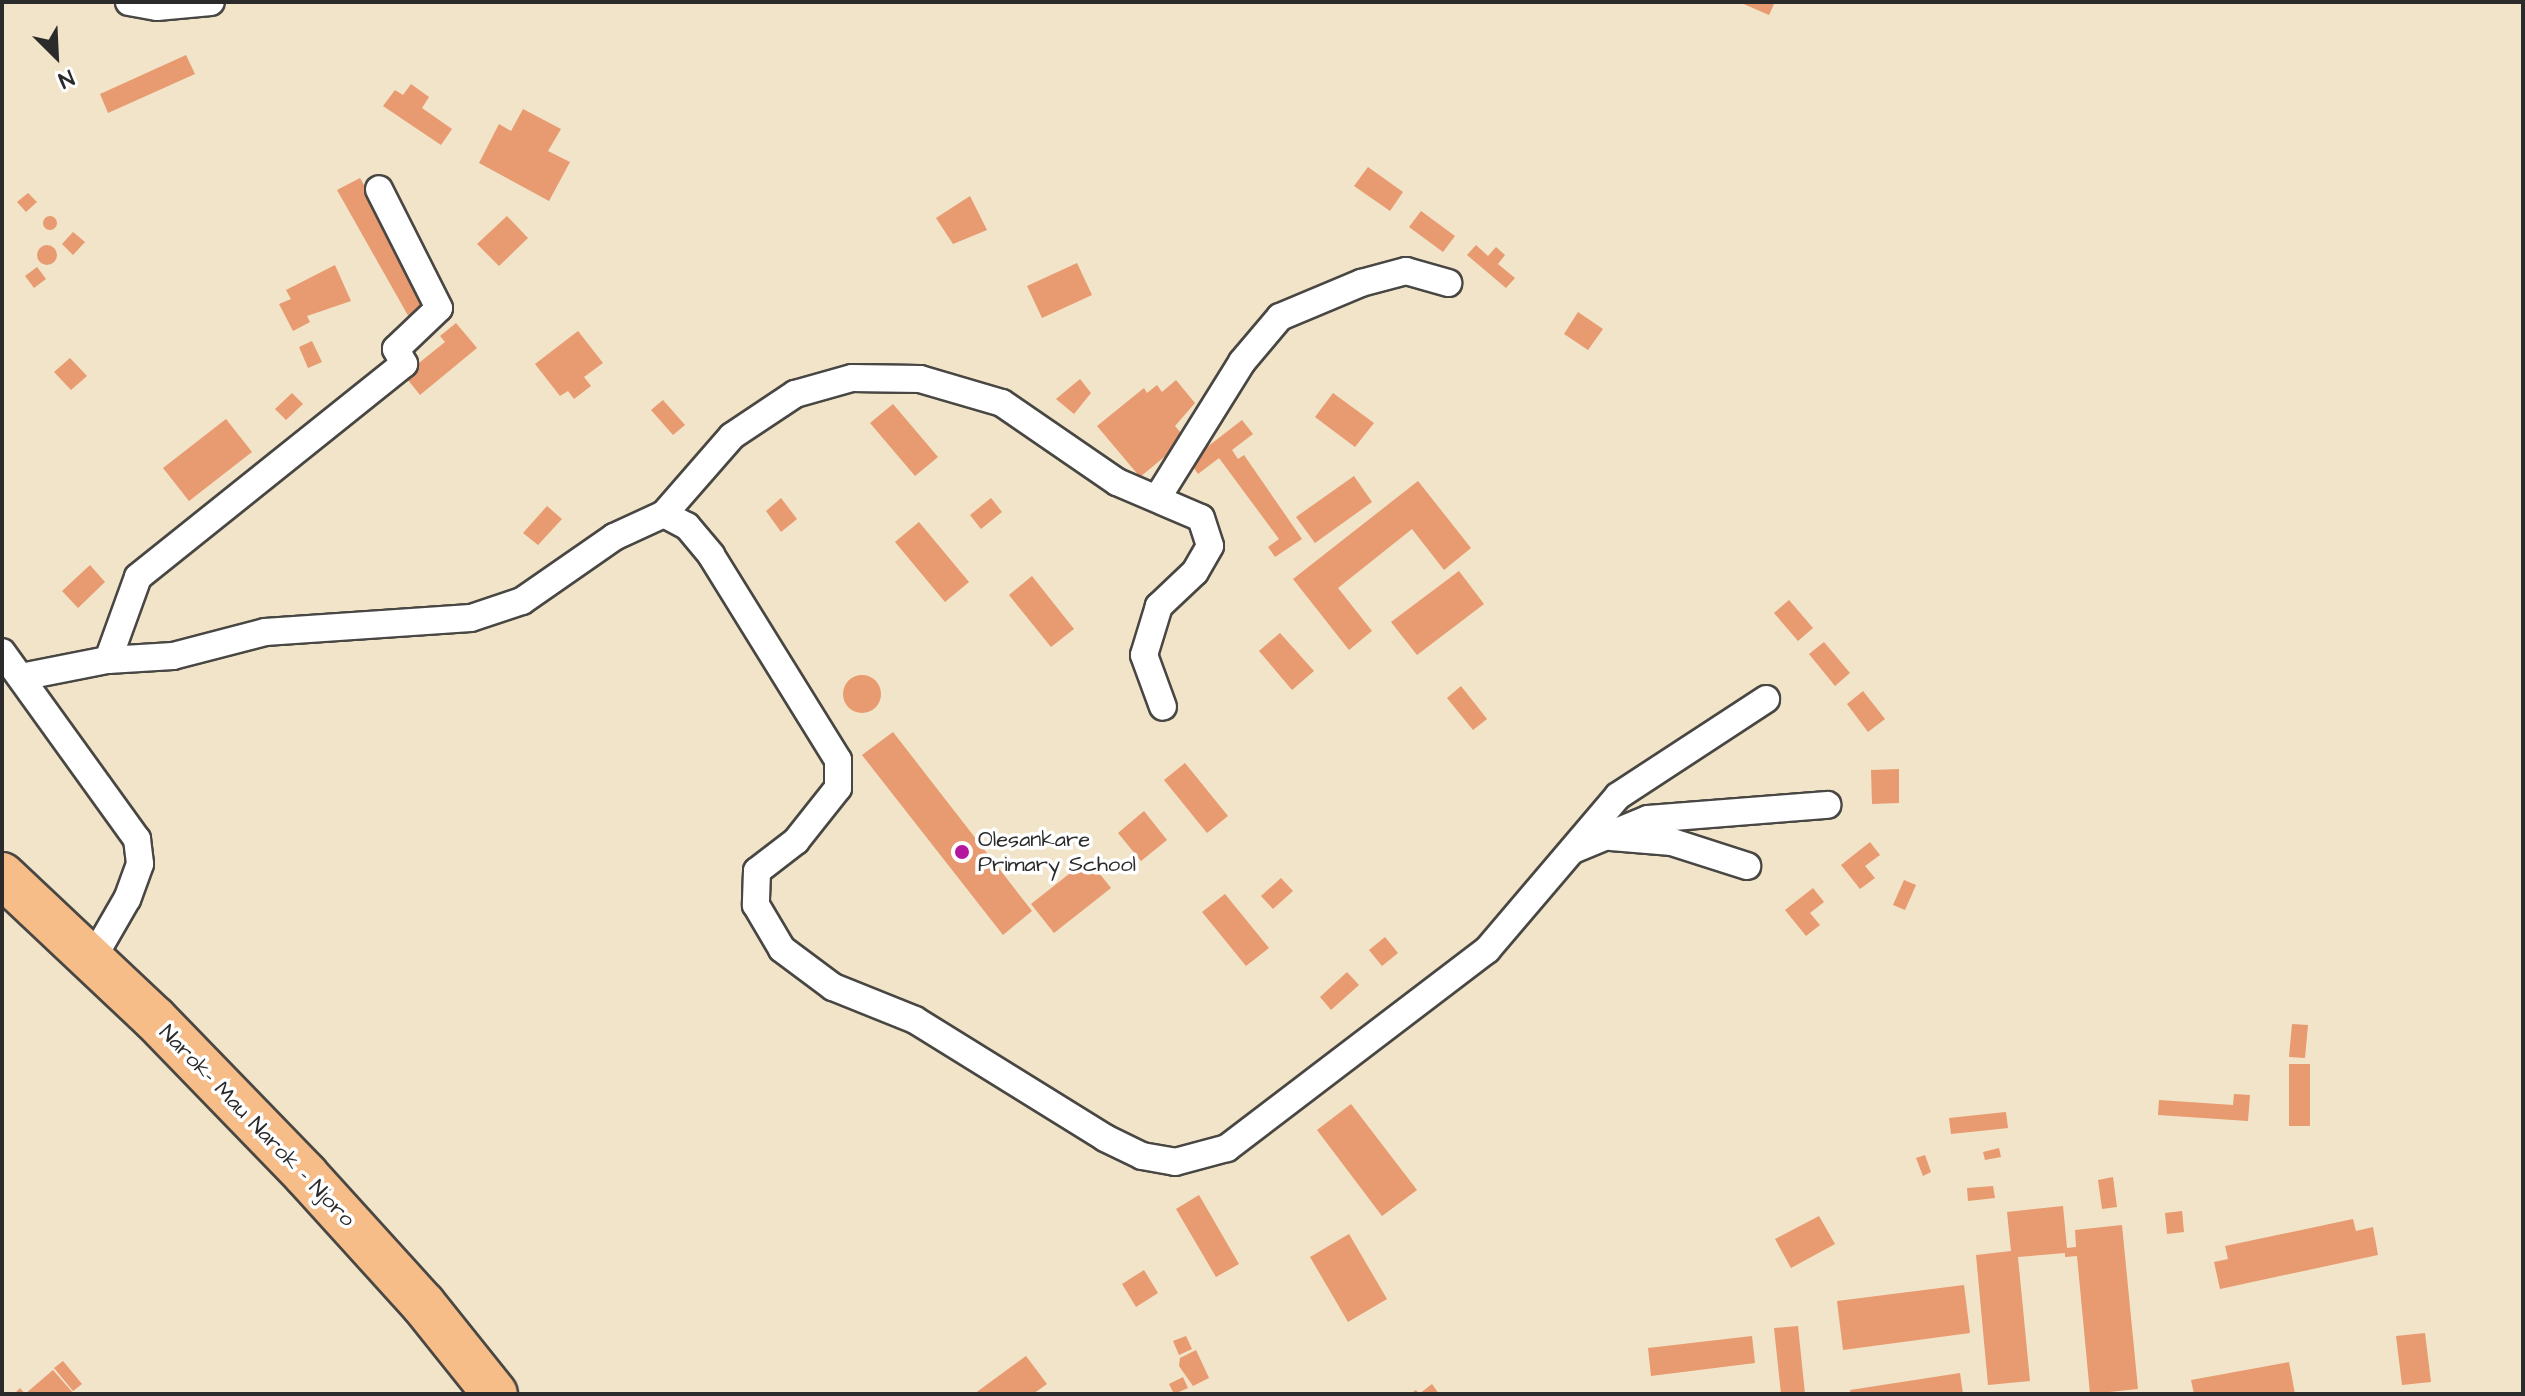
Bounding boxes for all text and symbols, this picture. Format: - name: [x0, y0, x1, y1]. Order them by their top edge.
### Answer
- north arrow: [16, 16, 96, 96]
- text: N: [53, 61, 79, 95]
- place label: Olesankare Primary School: [978, 826, 1136, 878]
- marker: Olesankare Primary School: [953, 843, 971, 861]
- street label: Narok- Mau Narok - Njoro: [154, 1020, 360, 1232]

